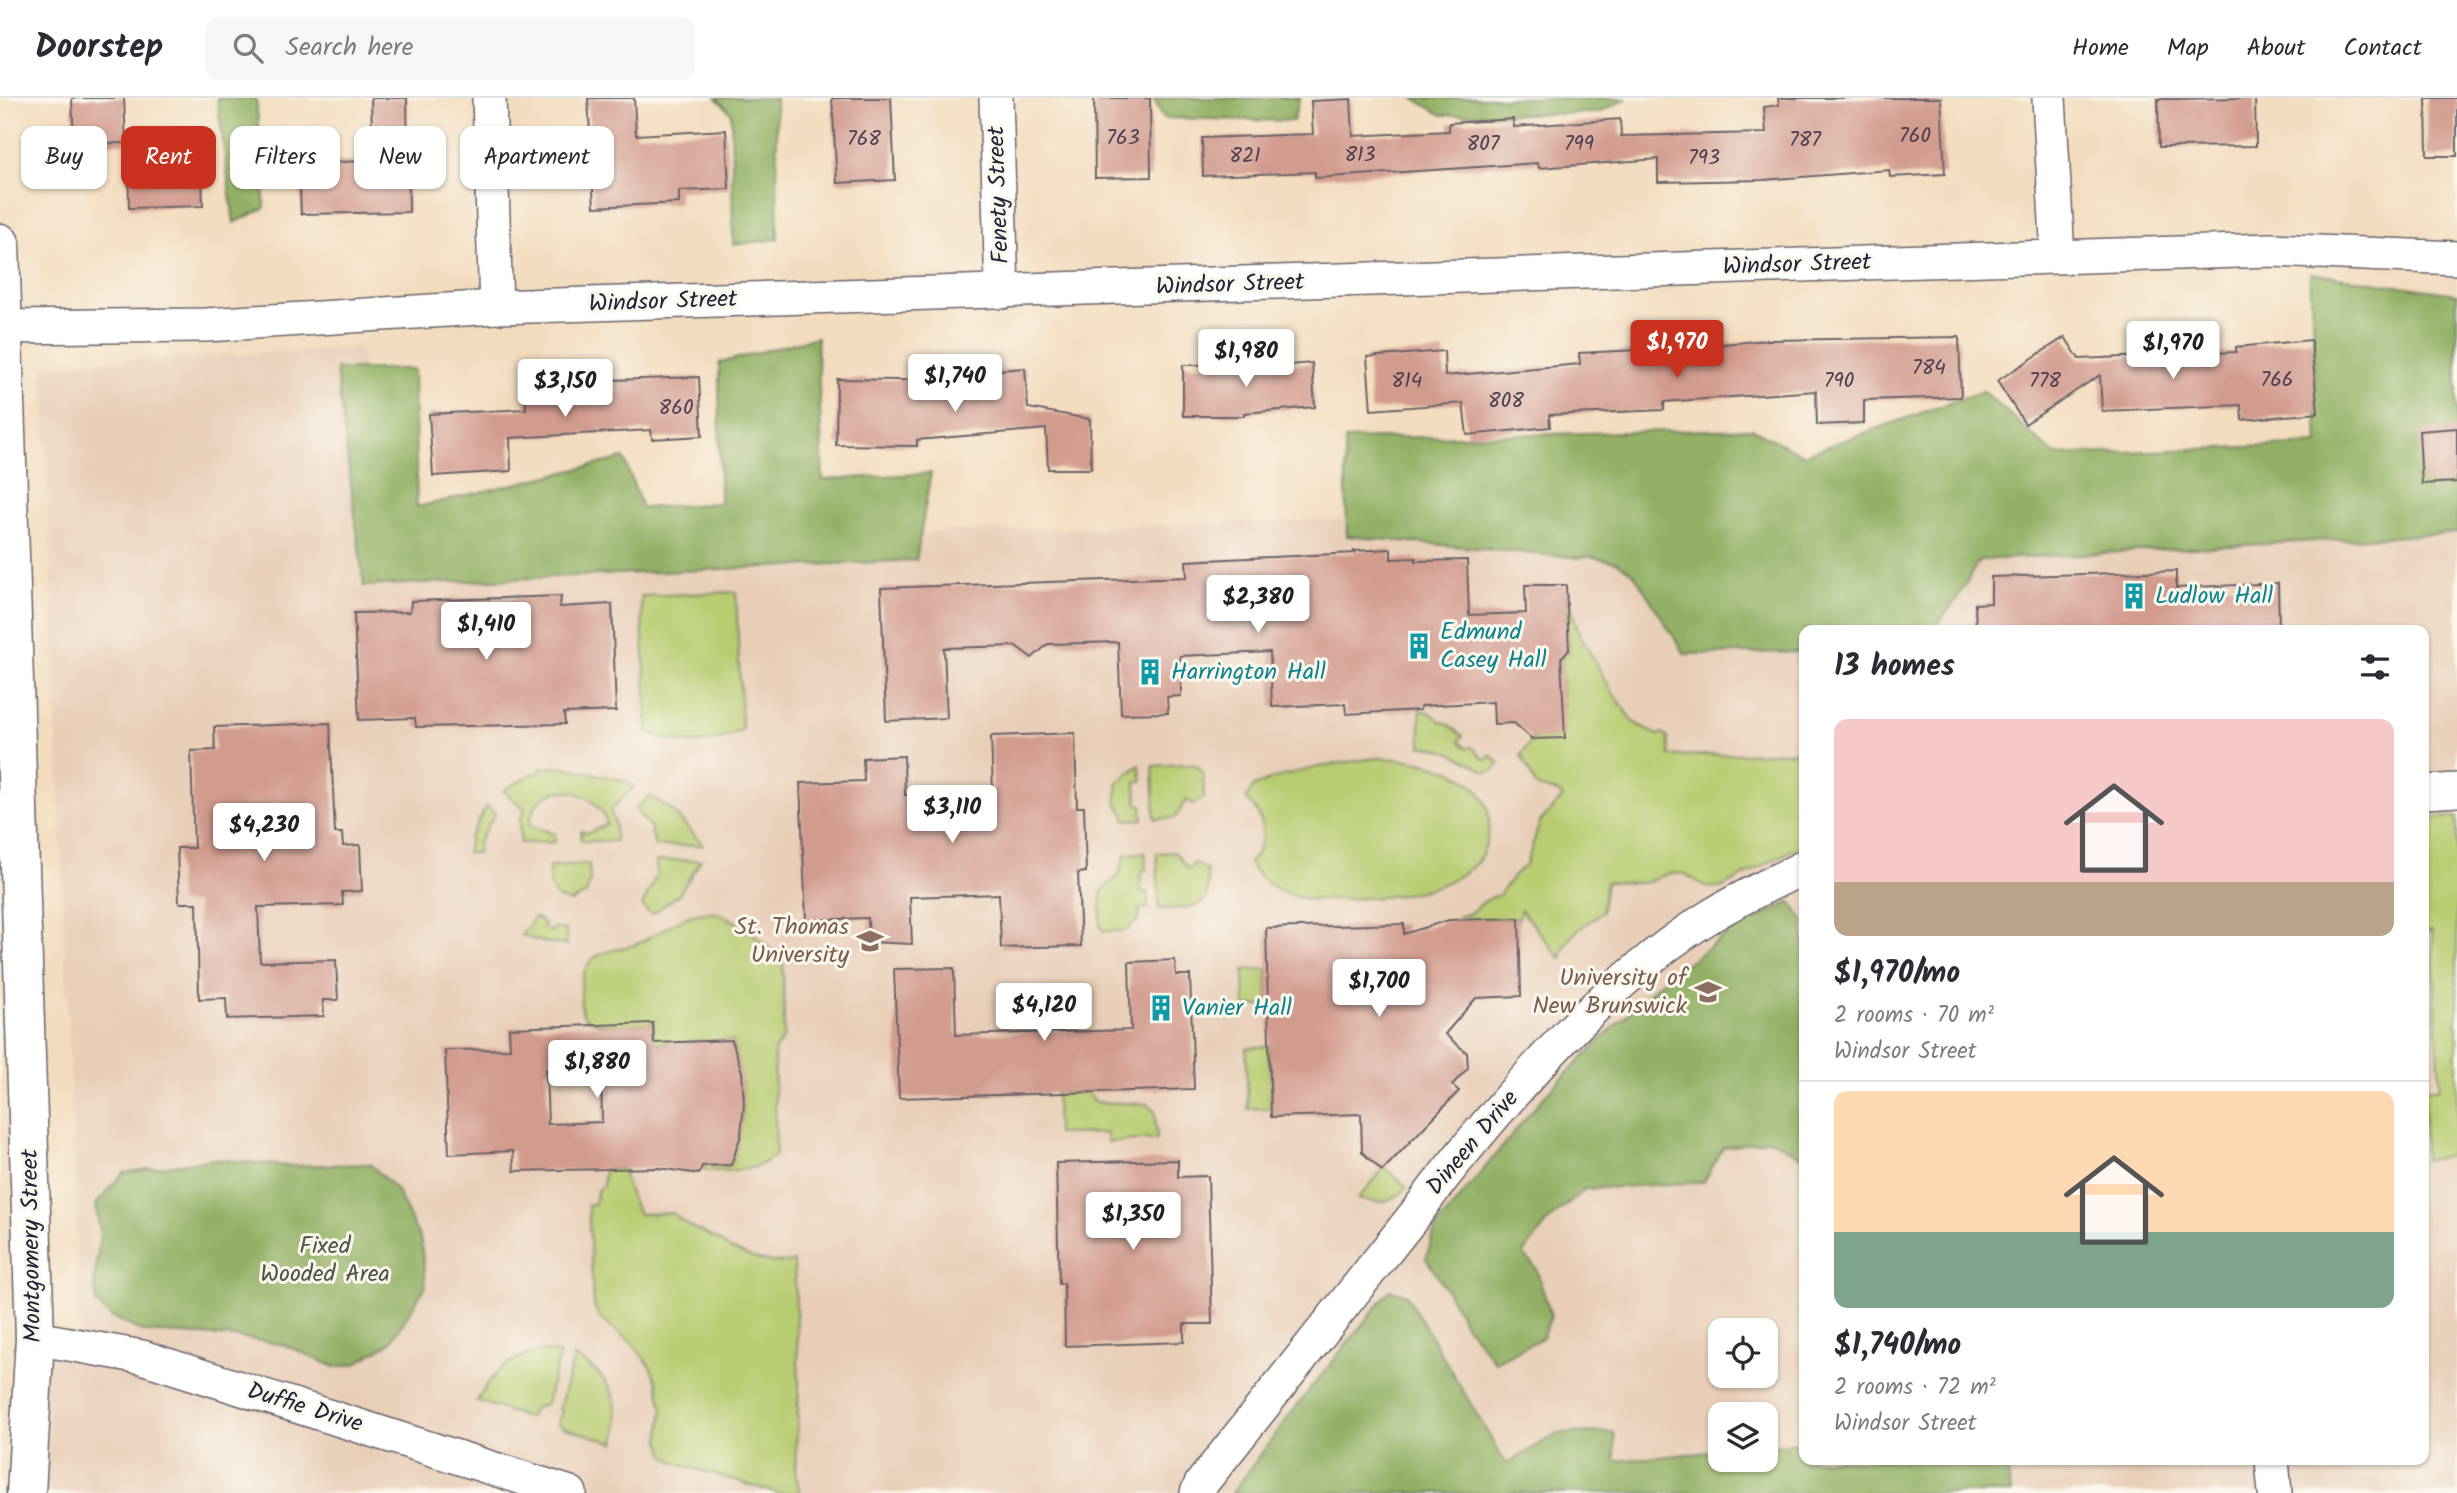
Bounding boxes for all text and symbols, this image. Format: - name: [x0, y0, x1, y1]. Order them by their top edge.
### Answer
- search box: [205, 17, 695, 80]
- text: Doorstep: [35, 22, 163, 75]
- text: Search here: [285, 27, 413, 69]
- icon: search: [229, 29, 267, 67]
- text: Home: [2072, 29, 2129, 68]
- text: Map: [2167, 29, 2209, 68]
- text: About: [2247, 29, 2305, 68]
- text: Contact: [2343, 29, 2422, 68]
- house number: 760: [1899, 120, 1931, 153]
- house number: 763: [1106, 122, 1140, 155]
- house number: 768: [847, 123, 881, 156]
- house number: 787: [1789, 124, 1822, 157]
- street label: Fenety Street: [977, 125, 1021, 265]
- chip: Buy: [21, 126, 107, 189]
- chip: Rent: [121, 126, 216, 189]
- chip: Filters: [230, 126, 340, 189]
- chip: New: [354, 126, 446, 189]
- chip: Apartment: [460, 126, 614, 189]
- house number: 807: [1467, 128, 1501, 161]
- house number: 799: [1564, 128, 1594, 161]
- house number: 813: [1344, 139, 1376, 172]
- house number: 821: [1229, 140, 1261, 173]
- house number: 793: [1688, 142, 1720, 175]
- street label: Windsor Street: [1722, 243, 1873, 287]
- street label: Windsor Street: [1155, 263, 1306, 307]
- street label: Windsor Street: [588, 280, 739, 324]
- pin: $1,970: [1620, 320, 1734, 380]
- pin: $1,970: [2116, 322, 2230, 381]
- text: $1,970: [1647, 325, 1707, 361]
- text: $1,970: [2143, 326, 2203, 362]
- pin: $1,980: [1189, 330, 1303, 389]
- text: $1,980: [1214, 334, 1278, 370]
- house number: 784: [1912, 352, 1946, 385]
- pin: $1,740: [898, 354, 1012, 414]
- text: $1,740: [924, 359, 986, 395]
- pin: $3,150: [508, 360, 622, 419]
- text: $3,150: [534, 364, 596, 400]
- house number: 766: [2260, 364, 2294, 397]
- house number: 814: [1392, 365, 1422, 398]
- house number: 790: [1824, 365, 1854, 398]
- house number: 778: [2029, 365, 2061, 398]
- house number: 808: [1488, 385, 1524, 418]
- house number: 860: [659, 392, 693, 425]
- pin: $2,380: [1201, 575, 1315, 635]
- place label: Ludlow Hall: [2155, 577, 2273, 616]
- text: $2,380: [1222, 580, 1294, 616]
- building icon: Ludlow Hall: [2119, 581, 2149, 611]
- pin: $1,410: [429, 602, 543, 662]
- text: $1,410: [457, 607, 515, 643]
- place label: Edmund Casey Hall: [1440, 613, 1547, 680]
- building icon: Edmund Casey Hall: [1404, 631, 1434, 661]
- text: 13 homes: [1834, 643, 1955, 691]
- icon: filters: [2356, 648, 2394, 686]
- place label: Harrington Hall: [1171, 653, 1326, 692]
- building icon: Harrington Hall: [1135, 657, 1165, 687]
- icon: home: [2051, 765, 2177, 891]
- pin: $3,110: [895, 786, 1009, 845]
- text: $3,110: [923, 790, 981, 826]
- pin: $4,230: [207, 804, 321, 863]
- text: $4,230: [229, 808, 299, 844]
- place label: St. Thomas University: [734, 908, 850, 975]
- school or university icon: St. Thomas University: [855, 926, 885, 956]
- text: $1,970/mo: [1834, 950, 1960, 998]
- place label: University of New Brunswick: [1533, 959, 1690, 1026]
- pin: $1,700: [1322, 960, 1436, 1019]
- text: $1,700: [1348, 964, 1410, 1000]
- school or university icon: University of New Brunswick: [1693, 977, 1723, 1007]
- pin: $4,120: [987, 984, 1101, 1043]
- text: $4,120: [1012, 988, 1076, 1024]
- place label: Vanier Hall: [1182, 989, 1292, 1028]
- building icon: Vanier Hall: [1146, 993, 1176, 1023]
- text: 2 rooms · 70 m²: [1834, 998, 1994, 1034]
- text: Windsor Street: [1834, 1034, 1977, 1070]
- pin: $1,880: [540, 1040, 654, 1100]
- text: $1,880: [564, 1045, 630, 1081]
- street label: Dineen Drive: [1417, 1081, 1529, 1205]
- icon: home: [2051, 1137, 2177, 1263]
- street label: Montgomery Street: [11, 1148, 53, 1343]
- pin: $1,350: [1076, 1192, 1190, 1252]
- text: $1,350: [1102, 1197, 1164, 1233]
- park label: Fixed Wooded Area: [260, 1227, 390, 1294]
- map controls: [1708, 1318, 1778, 1472]
- button: locate: [1708, 1318, 1778, 1388]
- text: $1,740/mo: [1834, 1322, 1961, 1370]
- text: 2 rooms · 72 m²: [1834, 1370, 1996, 1406]
- street label: Duffie Drive: [242, 1372, 368, 1444]
- button: layers: [1708, 1402, 1778, 1472]
- text: Windsor Street: [1834, 1406, 1977, 1442]

